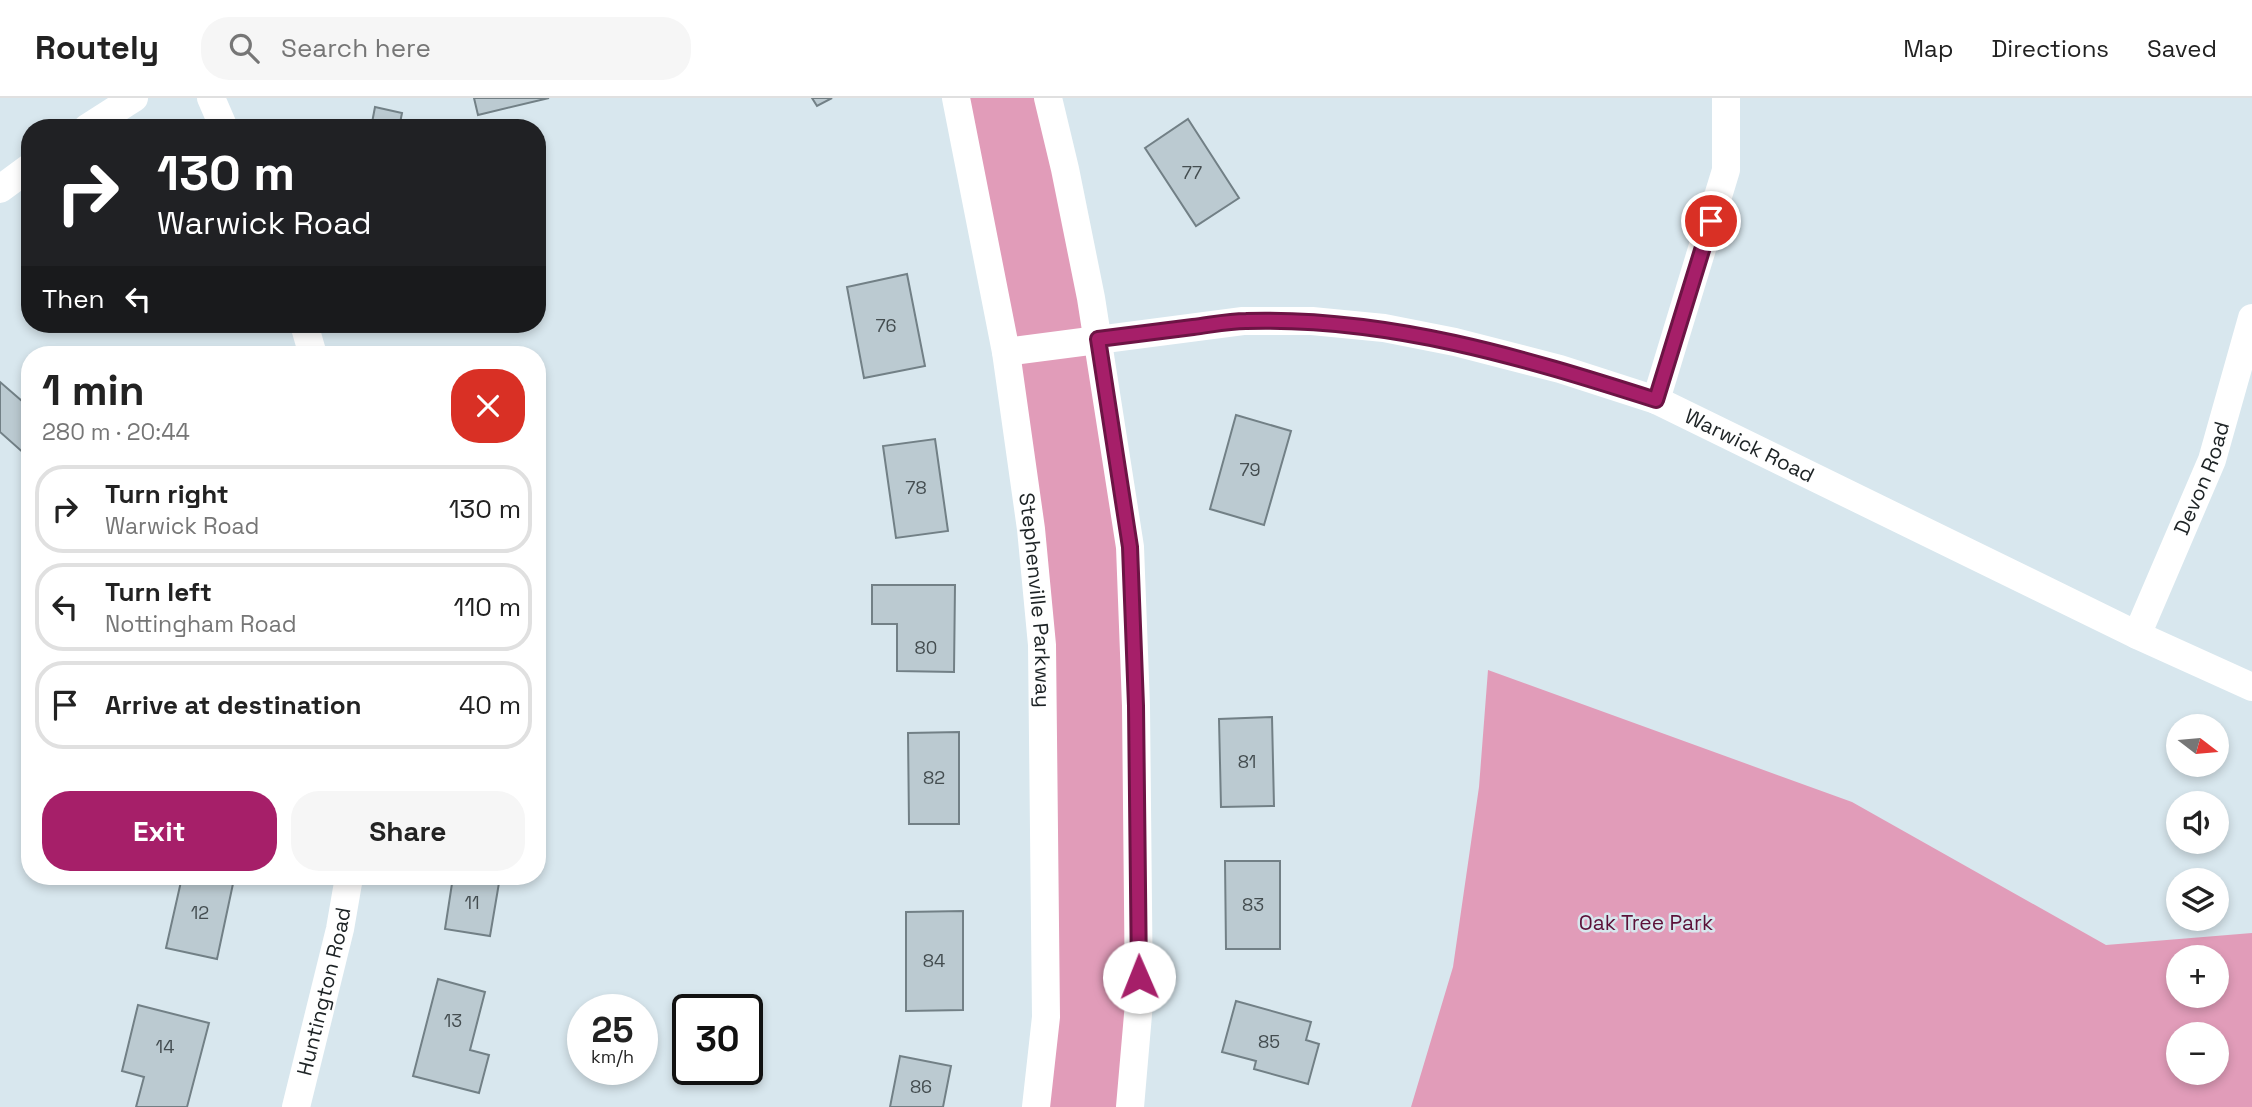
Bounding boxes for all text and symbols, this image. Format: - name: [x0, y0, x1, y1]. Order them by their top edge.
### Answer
- search box: [201, 17, 691, 80]
- text: Routely: [35, 27, 159, 69]
- icon: search: [225, 29, 263, 67]
- text: Search here: [281, 31, 431, 65]
- text: Map: [1903, 33, 1953, 64]
- text: Directions: [1991, 33, 2109, 64]
- text: Saved: [2147, 33, 2217, 64]
- text: 130 m: [157, 142, 295, 204]
- icon: right: [42, 147, 133, 238]
- house number: 77: [1182, 161, 1202, 184]
- pin: [1681, 191, 1741, 251]
- icon: arrive: [1692, 202, 1730, 240]
- text: Warwick Road: [157, 203, 372, 243]
- icon: left: [119, 280, 157, 318]
- text: Then: [42, 282, 105, 316]
- house number: 76: [875, 314, 897, 337]
- text: 1 min: [42, 364, 145, 417]
- button: close: [451, 369, 525, 443]
- street label: Warwick Road: [1680, 402, 1819, 488]
- text: 280 m · 20:44: [42, 417, 190, 447]
- street label: Devon Road: [2168, 418, 2235, 539]
- house number: 79: [1239, 458, 1261, 481]
- house number: 78: [905, 476, 927, 499]
- text: Turn right: [105, 477, 229, 511]
- icon: right: [46, 490, 84, 528]
- street label: Stephenville Parkway: [1013, 491, 1057, 708]
- text: 130 m: [449, 492, 521, 526]
- text: Warwick Road: [105, 511, 259, 541]
- text: Turn left: [105, 575, 212, 609]
- icon: left: [46, 588, 84, 626]
- text: 110 m: [454, 590, 521, 624]
- text: Nottingham Road: [105, 609, 296, 639]
- house number: 80: [915, 636, 937, 659]
- icon: arrive: [46, 686, 84, 724]
- text: Arrive at destination: [105, 688, 362, 722]
- text: 40 m: [459, 688, 521, 722]
- north arrow: [2166, 714, 2230, 777]
- map controls: [2166, 714, 2229, 1085]
- house number: 81: [1238, 750, 1256, 773]
- house number: 82: [923, 766, 945, 789]
- button: Exit: [42, 791, 277, 871]
- button: Share: [291, 791, 525, 871]
- button: sound: [2166, 791, 2229, 854]
- button: layers: [2166, 868, 2229, 931]
- house number: 11: [464, 891, 480, 914]
- house number: 83: [1242, 893, 1264, 916]
- house number: 12: [191, 901, 209, 924]
- street label: Huntington Road: [290, 905, 357, 1078]
- park label: Oak Tree Park: [1579, 909, 1713, 936]
- position arrow: [1102, 940, 1176, 1014]
- button: +: [2166, 945, 2229, 1008]
- house number: 84: [923, 949, 945, 972]
- speed limit sign: 30: [672, 994, 763, 1085]
- text: 25: [592, 1008, 633, 1052]
- house number: 13: [444, 1009, 462, 1032]
- button: −: [2166, 1022, 2229, 1085]
- house number: 85: [1258, 1030, 1280, 1053]
- house number: 14: [156, 1035, 174, 1058]
- text: km/h: [591, 1045, 634, 1068]
- house number: 86: [910, 1075, 932, 1098]

